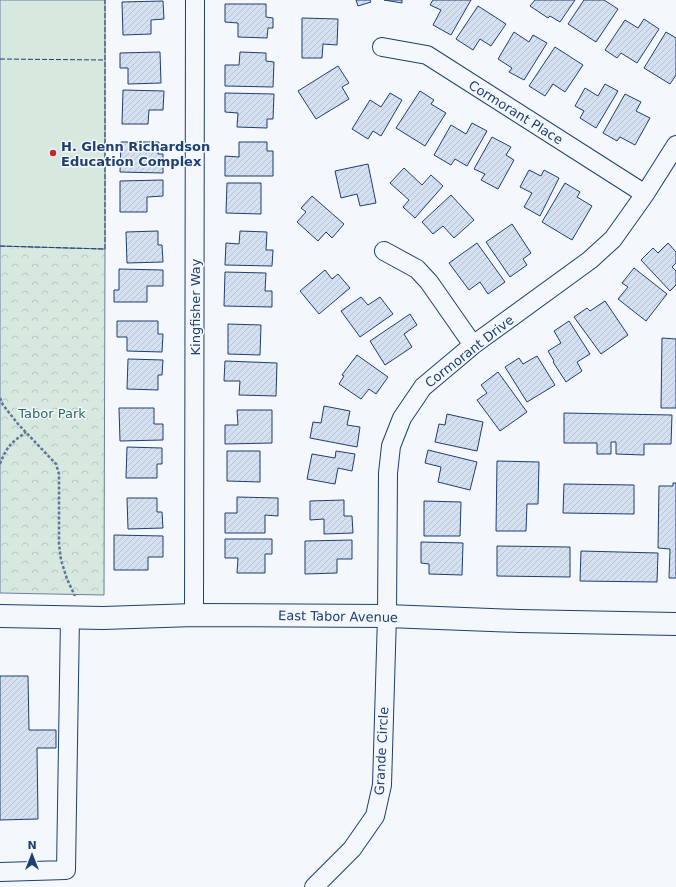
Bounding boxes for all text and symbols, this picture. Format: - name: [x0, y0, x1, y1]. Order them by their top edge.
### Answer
- street label: Cormorant Place: [466, 77, 566, 147]
- place label: H. Glenn Richardson Education Complex: [61, 139, 210, 169]
- marker: H. Glenn Richardson Education Complex: [48, 148, 58, 158]
- street label: Kingfisher Way: [188, 258, 203, 356]
- street label: Cormorant Drive: [422, 312, 517, 391]
- park label: Tabor Park: [17, 406, 86, 421]
- street label: East Tabor Avenue: [278, 608, 398, 625]
- street label: Grande Circle: [372, 706, 391, 796]
- north arrow: [12, 835, 52, 875]
- text: N: [27, 839, 37, 852]

